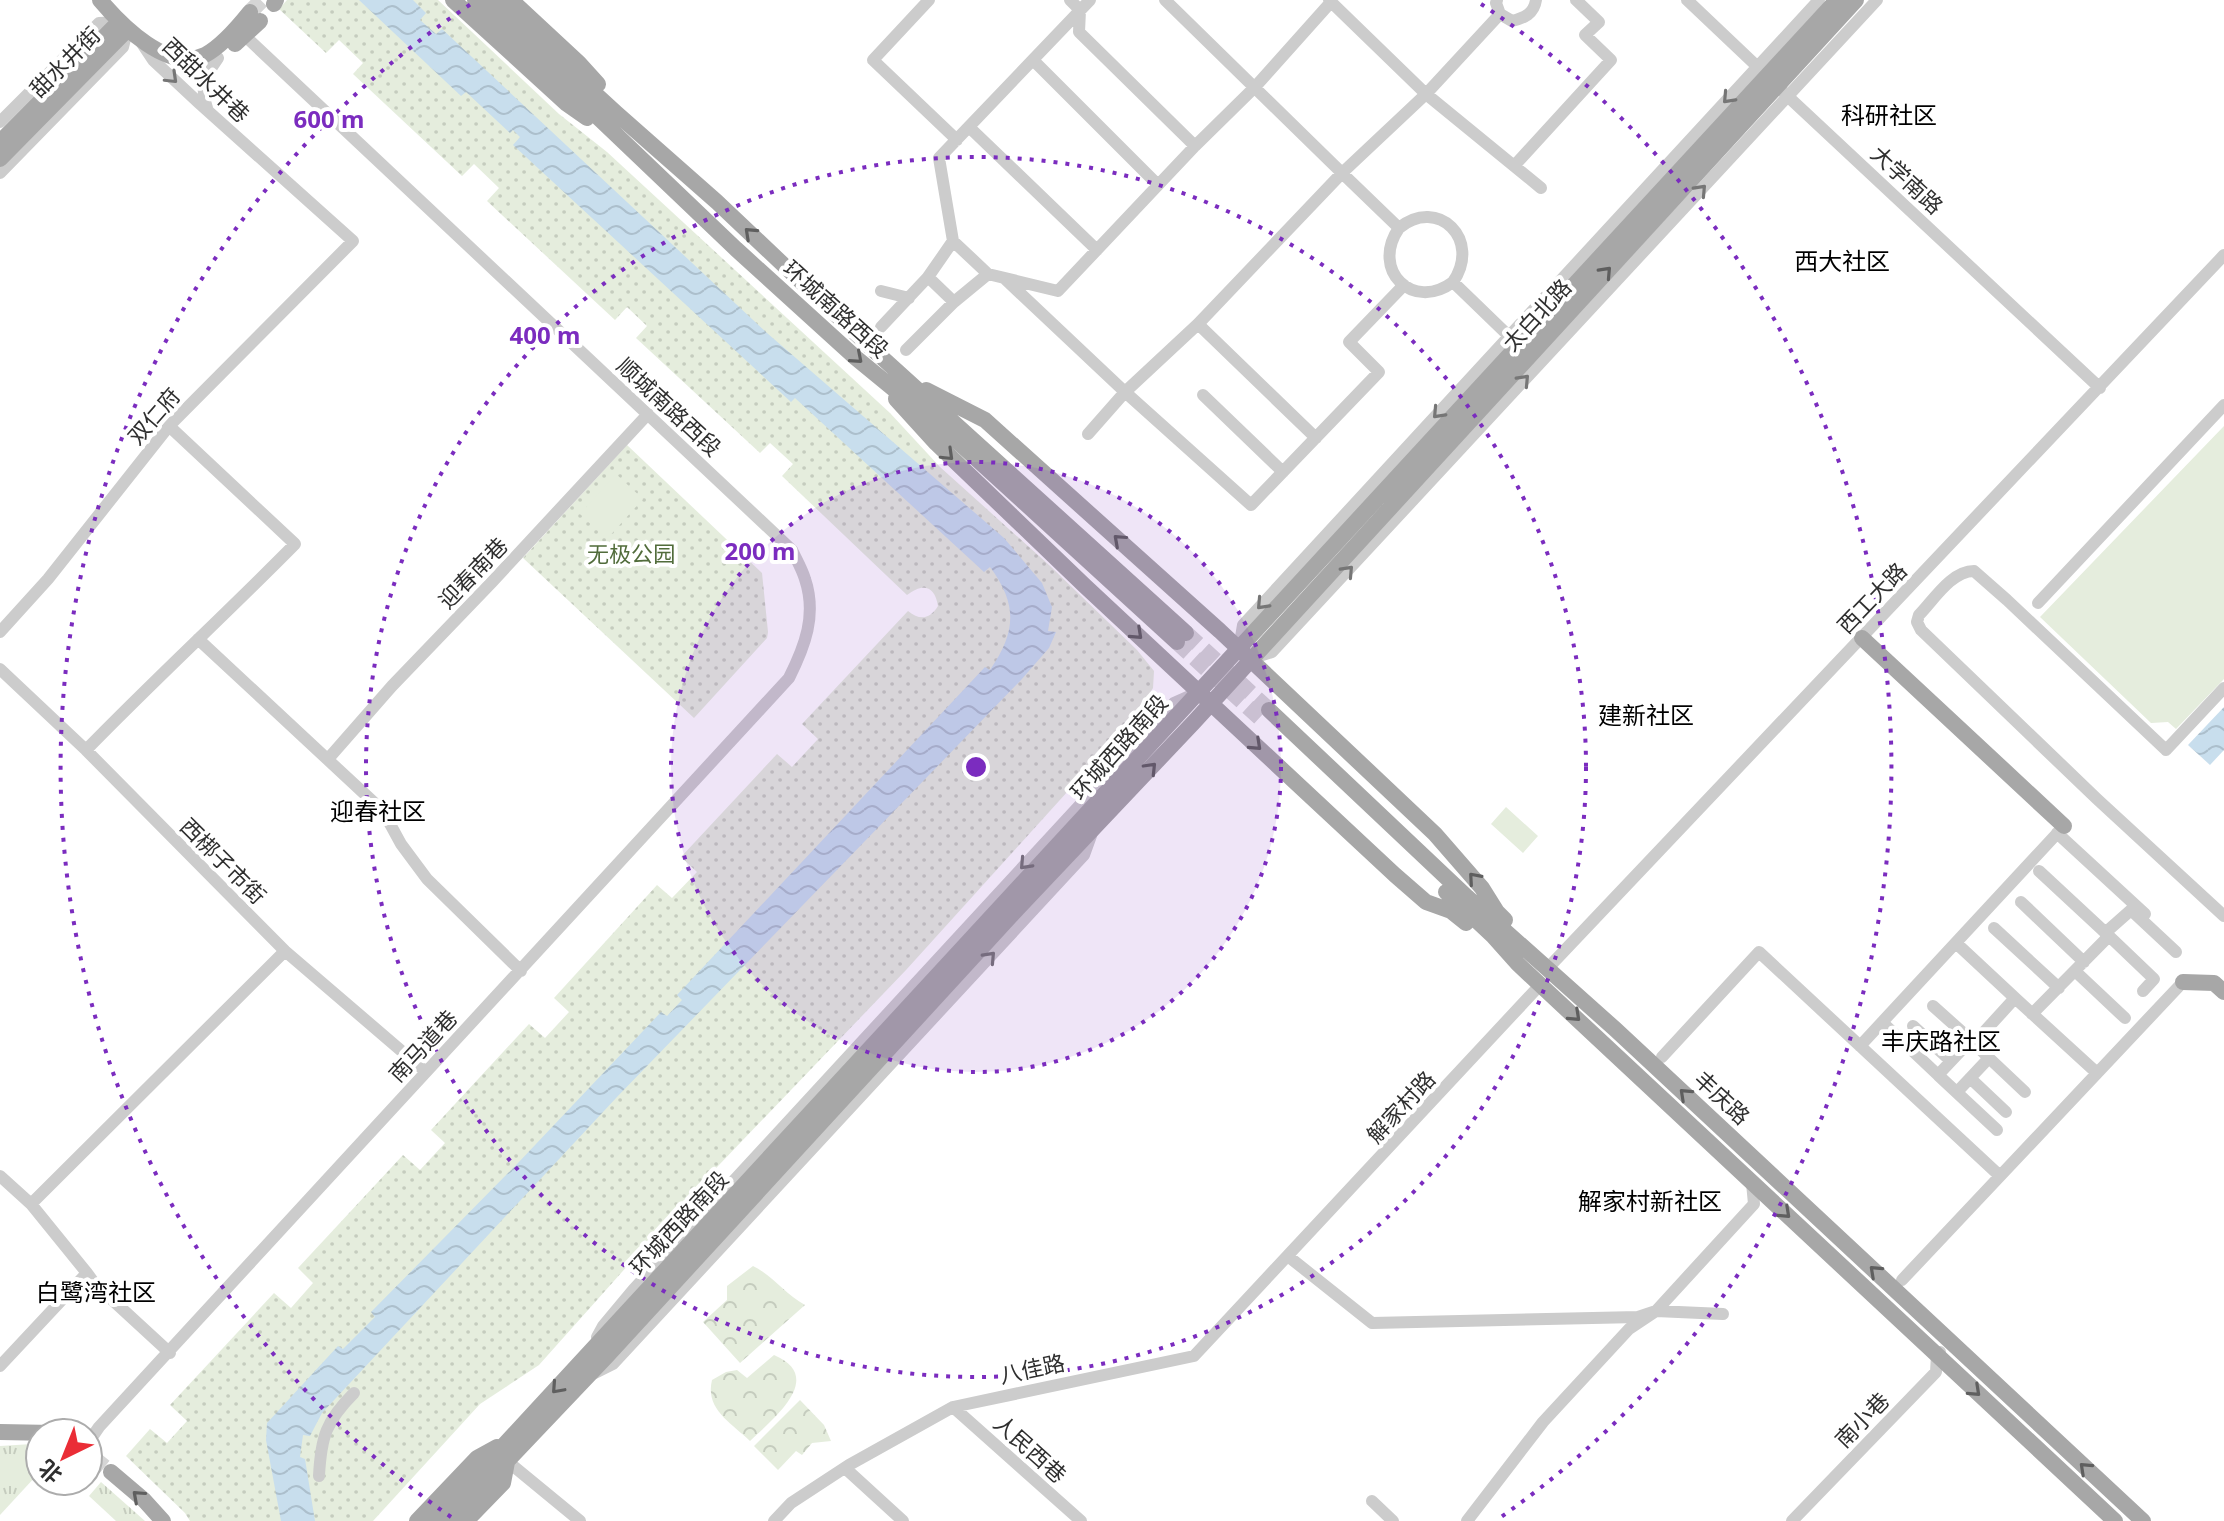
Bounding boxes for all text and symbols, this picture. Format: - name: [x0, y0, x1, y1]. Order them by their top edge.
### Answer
- street label: 甜水井街: [23, 20, 106, 103]
- street label: 西甜水井巷: [157, 30, 257, 128]
- one-way arrow: [163, 69, 177, 84]
- one-way arrow: [1724, 89, 1738, 104]
- district label: 科研社区: [1841, 98, 1937, 131]
- text: 600 m: [294, 102, 364, 135]
- street label: 大学南路: [1865, 138, 1950, 220]
- one-way arrow: [1692, 185, 1707, 199]
- one-way arrow: [744, 228, 759, 242]
- district label: 西大社区: [1794, 244, 1890, 277]
- street label: 环城南路西段: [778, 253, 896, 364]
- one-way arrow: [1596, 266, 1610, 281]
- street label: 太白北路: [1495, 272, 1577, 357]
- text: 400 m: [510, 318, 580, 351]
- one-way arrow: [847, 348, 862, 363]
- street label: 顺城南路西段: [611, 350, 728, 462]
- one-way arrow: [1515, 375, 1529, 390]
- street label: 双仁府: [120, 381, 186, 450]
- one-way arrow: [1433, 404, 1448, 418]
- one-way arrow: [939, 446, 953, 460]
- street label: 迎春南巷: [431, 530, 514, 614]
- text: 200 m: [725, 534, 795, 567]
- one-way arrow: [1113, 535, 1128, 549]
- park label: 无极公园: [587, 538, 675, 568]
- street label: 西工大路: [1830, 555, 1913, 639]
- one-way arrow: [1338, 566, 1353, 580]
- one-way arrow: [1256, 595, 1271, 609]
- one-way arrow: [1127, 625, 1142, 639]
- street label: 环城西路南段: [1063, 687, 1174, 805]
- district label: 建新社区: [1598, 698, 1694, 731]
- one-way arrow: [1247, 736, 1261, 751]
- centre of rings: [962, 753, 990, 781]
- one-way arrow: [1141, 763, 1156, 777]
- district label: 迎春社区: [330, 794, 426, 827]
- street label: 西梆子市街: [174, 811, 273, 910]
- one-way arrow: [1020, 855, 1035, 869]
- one-way arrow: [1469, 873, 1483, 888]
- one-way arrow: [980, 952, 995, 966]
- street label: 南马道巷: [381, 1003, 463, 1088]
- one-way arrow: [1566, 1007, 1580, 1022]
- district label: 丰庆路社区: [1881, 1024, 2001, 1057]
- street label: 解家村路: [1359, 1064, 1441, 1149]
- street label: 丰庆路: [1688, 1064, 1757, 1131]
- one-way arrow: [1680, 1089, 1694, 1104]
- street label: 环城西路南段: [622, 1164, 734, 1281]
- district label: 解家村新社区: [1578, 1184, 1722, 1217]
- one-way arrow: [1776, 1204, 1790, 1219]
- one-way arrow: [1870, 1266, 1885, 1280]
- district label: 白鹭湾社区: [36, 1275, 156, 1308]
- street label: 八佳路: [996, 1346, 1067, 1390]
- one-way arrow: [552, 1378, 567, 1393]
- one-way arrow: [1966, 1381, 1981, 1395]
- street label: 南小巷: [1828, 1385, 1895, 1453]
- street label: 人民西巷: [988, 1408, 1073, 1489]
- north arrow: [24, 1417, 104, 1497]
- text: 北: [31, 1454, 68, 1491]
- one-way arrow: [2080, 1463, 2095, 1477]
- one-way arrow: [132, 1491, 147, 1505]

